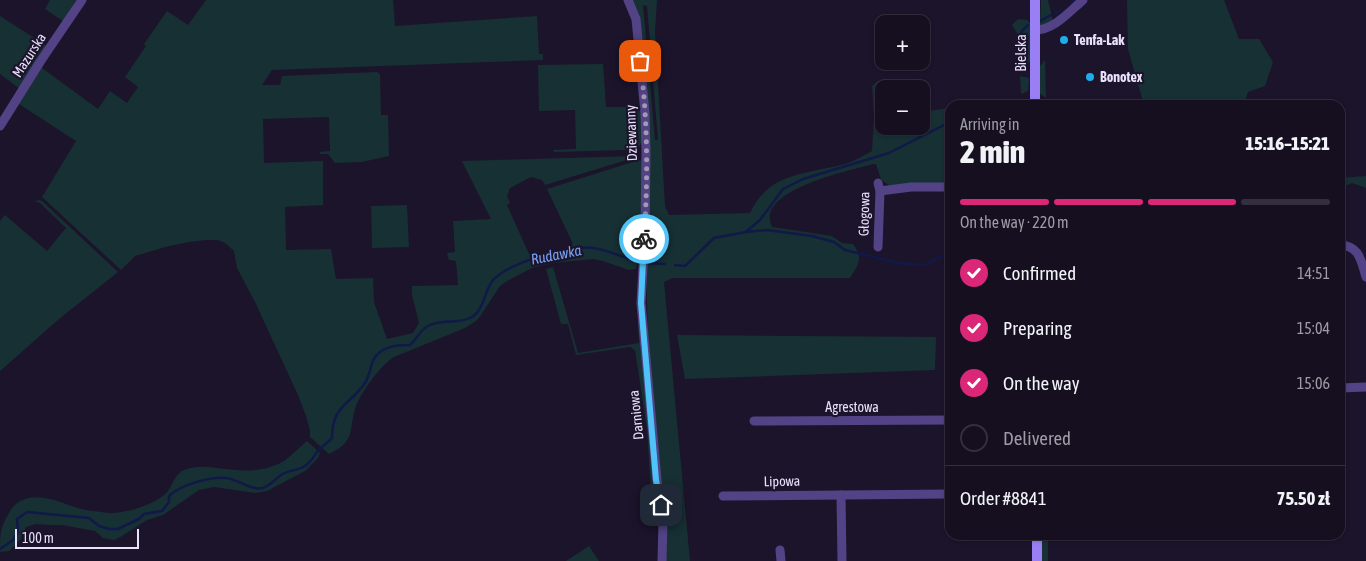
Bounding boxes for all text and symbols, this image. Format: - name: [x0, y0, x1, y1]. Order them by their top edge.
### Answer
- map controls: [875, 15, 930, 135]
- button: +: [875, 15, 930, 70]
- street label: Mazurska: [9, 30, 49, 80]
- place label: Tenfa-Lak: [1074, 32, 1125, 48]
- street label: Bielska: [1013, 34, 1029, 72]
- marker: Tenfa-Lak: [1058, 34, 1070, 46]
- pin: [619, 40, 661, 82]
- icon: bag: [626, 47, 654, 75]
- place label: Bonotex: [1100, 69, 1143, 85]
- marker: Bonotex: [1084, 71, 1096, 83]
- button: −: [875, 80, 930, 135]
- street label: Dziewanny: [622, 104, 640, 161]
- text: Arriving in: [960, 115, 1020, 133]
- text: 15:16–15:21: [1245, 132, 1330, 154]
- text: 2 min: [960, 133, 1025, 170]
- street label: Głogowa: [856, 192, 872, 236]
- text: On the way · 220 m: [960, 213, 1069, 231]
- courier: [619, 214, 669, 264]
- icon: bike: [630, 225, 658, 253]
- water label: Rudawka: [529, 241, 583, 268]
- icon: check: [960, 259, 988, 287]
- text: Confirmed: [1003, 262, 1076, 284]
- text: 14:51: [1297, 264, 1330, 282]
- icon: check: [960, 314, 988, 342]
- text: Preparing: [1003, 317, 1072, 339]
- text: 15:04: [1297, 319, 1330, 337]
- icon: check: [960, 369, 988, 397]
- text: On the way: [1003, 372, 1080, 394]
- text: 15:06: [1297, 374, 1330, 392]
- street label: Darniowa: [625, 389, 647, 441]
- street label: Agrestowa: [825, 399, 879, 415]
- text: Delivered: [1003, 427, 1071, 449]
- street label: Lipowa: [764, 473, 800, 489]
- pin: [640, 484, 682, 526]
- text: Order #8841: [960, 487, 1047, 509]
- text: 75.50 zł: [1276, 487, 1330, 509]
- icon: home: [647, 491, 675, 519]
- scale bar: [15, 526, 139, 549]
- text: 100 m: [22, 530, 54, 546]

